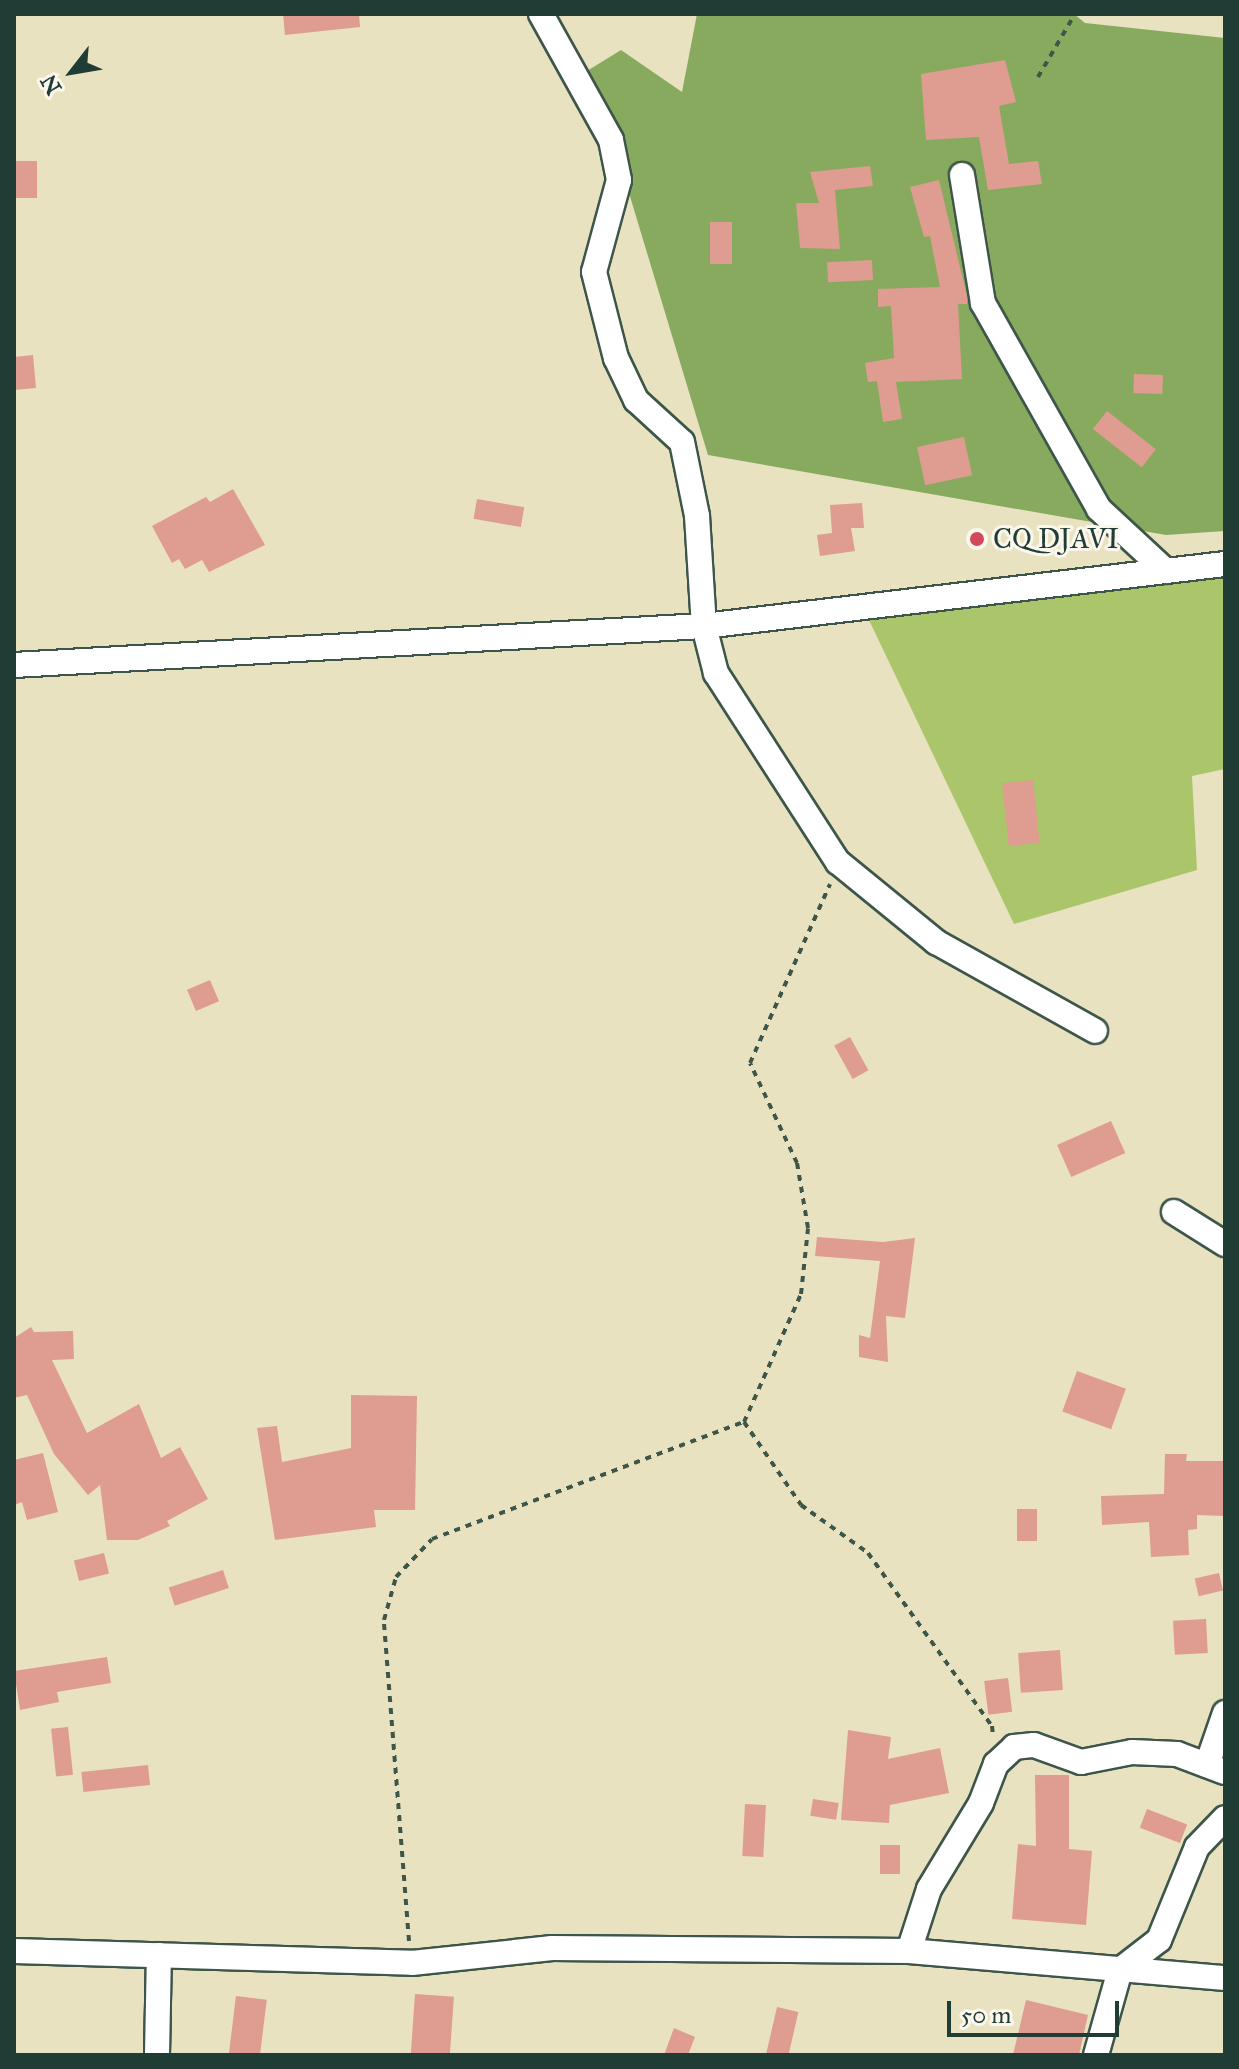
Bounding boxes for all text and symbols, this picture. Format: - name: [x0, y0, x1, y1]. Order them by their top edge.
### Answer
- north arrow: [32, 32, 112, 112]
- text: N: [35, 70, 67, 100]
- place label: CQ DJAVI: [993, 522, 1119, 556]
- marker: CQ DJAVI: [968, 530, 986, 548]
- scale bar: [951, 1985, 1123, 2035]
- text: 50 m: [961, 2000, 1011, 2030]

